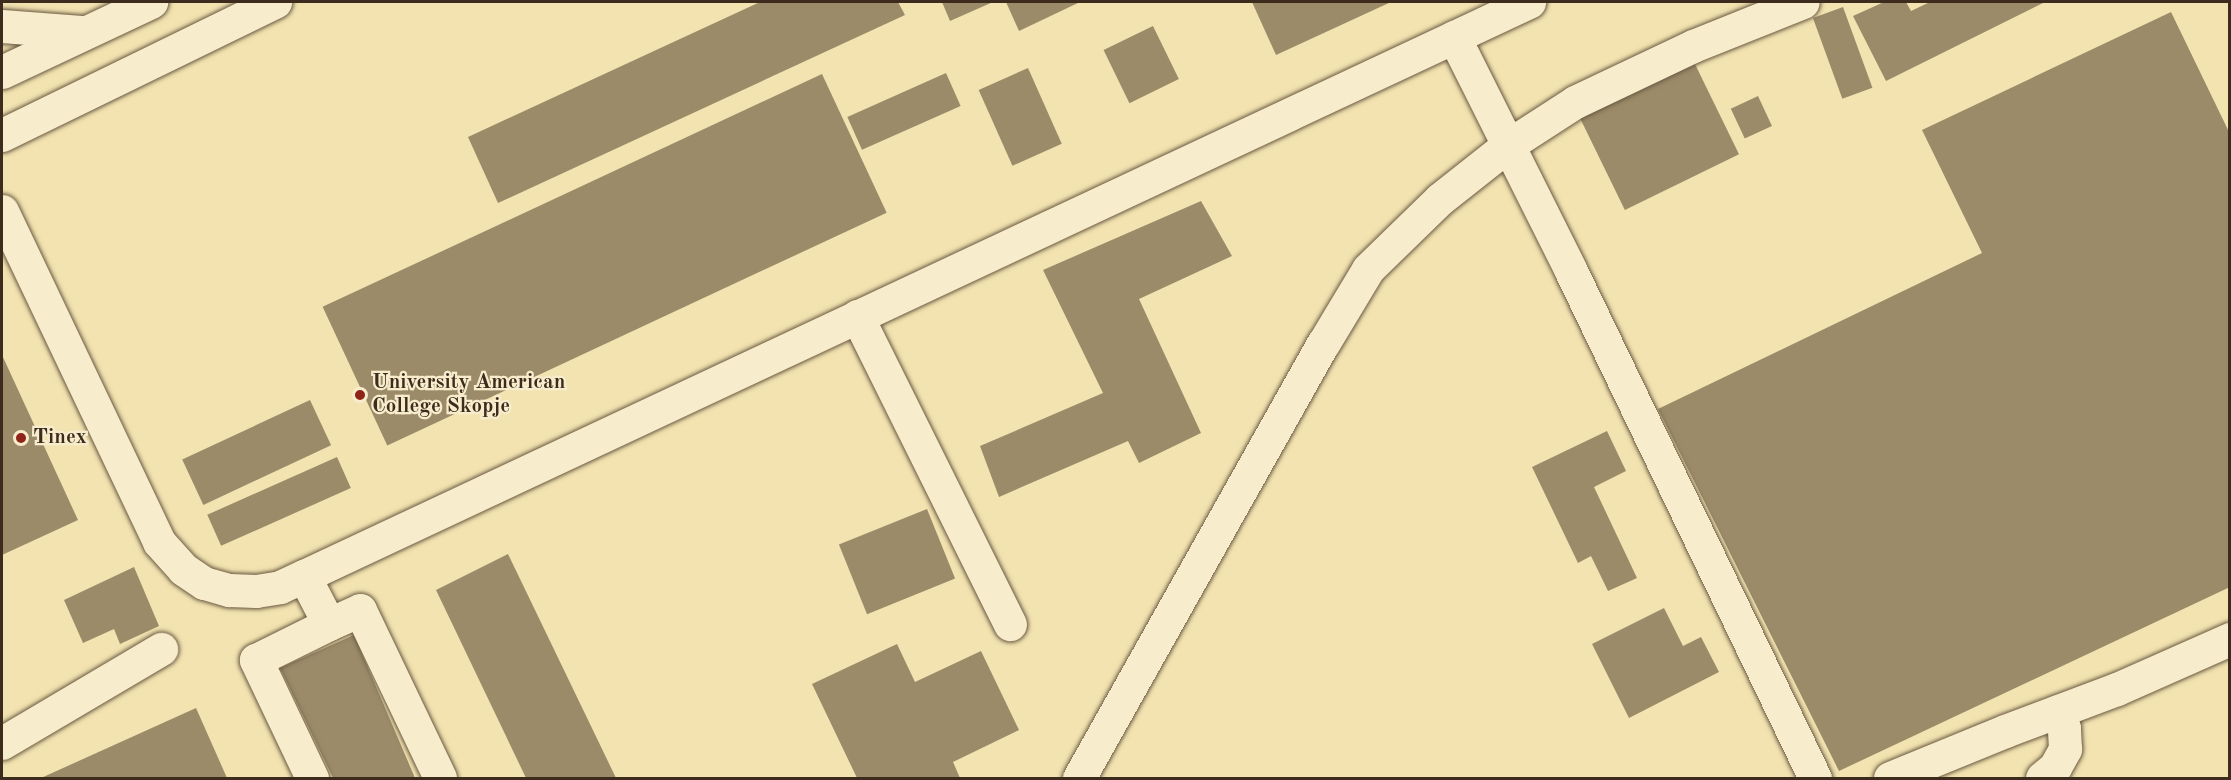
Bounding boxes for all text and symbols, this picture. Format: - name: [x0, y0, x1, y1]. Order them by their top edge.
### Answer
- place label: University American College Skopje: [372, 370, 565, 420]
- marker: University American College Skopje: [353, 388, 367, 402]
- place label: Tinex: [33, 425, 87, 451]
- marker: Tinex: [14, 431, 28, 445]

